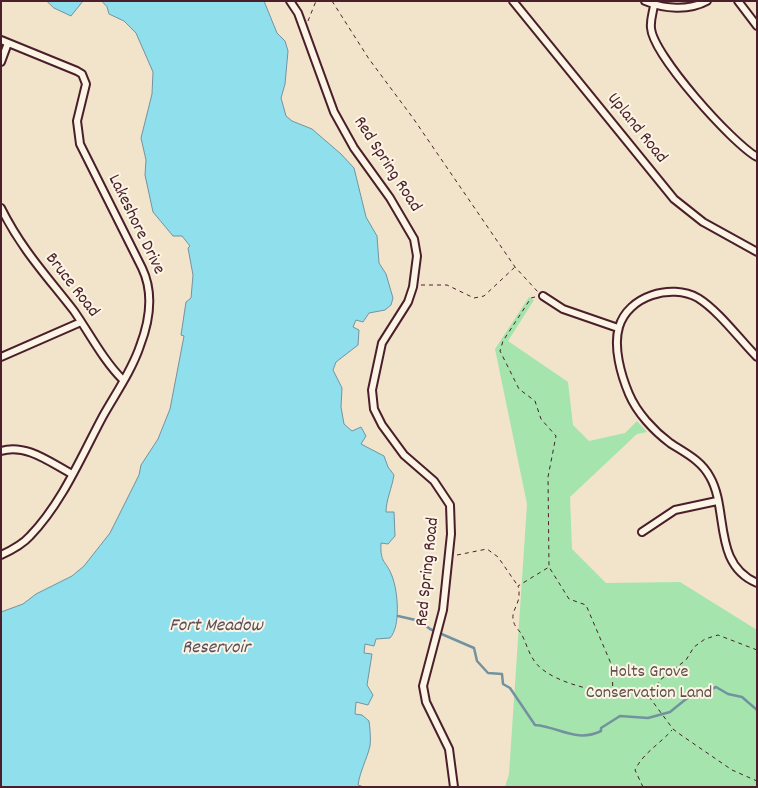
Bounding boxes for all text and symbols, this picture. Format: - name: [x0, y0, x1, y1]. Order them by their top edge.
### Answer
- street label: Upland Road: [601, 89, 671, 169]
- street label: Red Spring Road: [347, 113, 425, 217]
- street label: Lakeshore Drive: [102, 172, 168, 278]
- street label: Bruce Road: [39, 249, 103, 323]
- street label: Red Spring Road: [413, 516, 445, 628]
- water label: Fort Meadow Reservoir: [169, 616, 263, 660]
- park label: Holts Grove Conservation Land: [586, 663, 712, 706]

